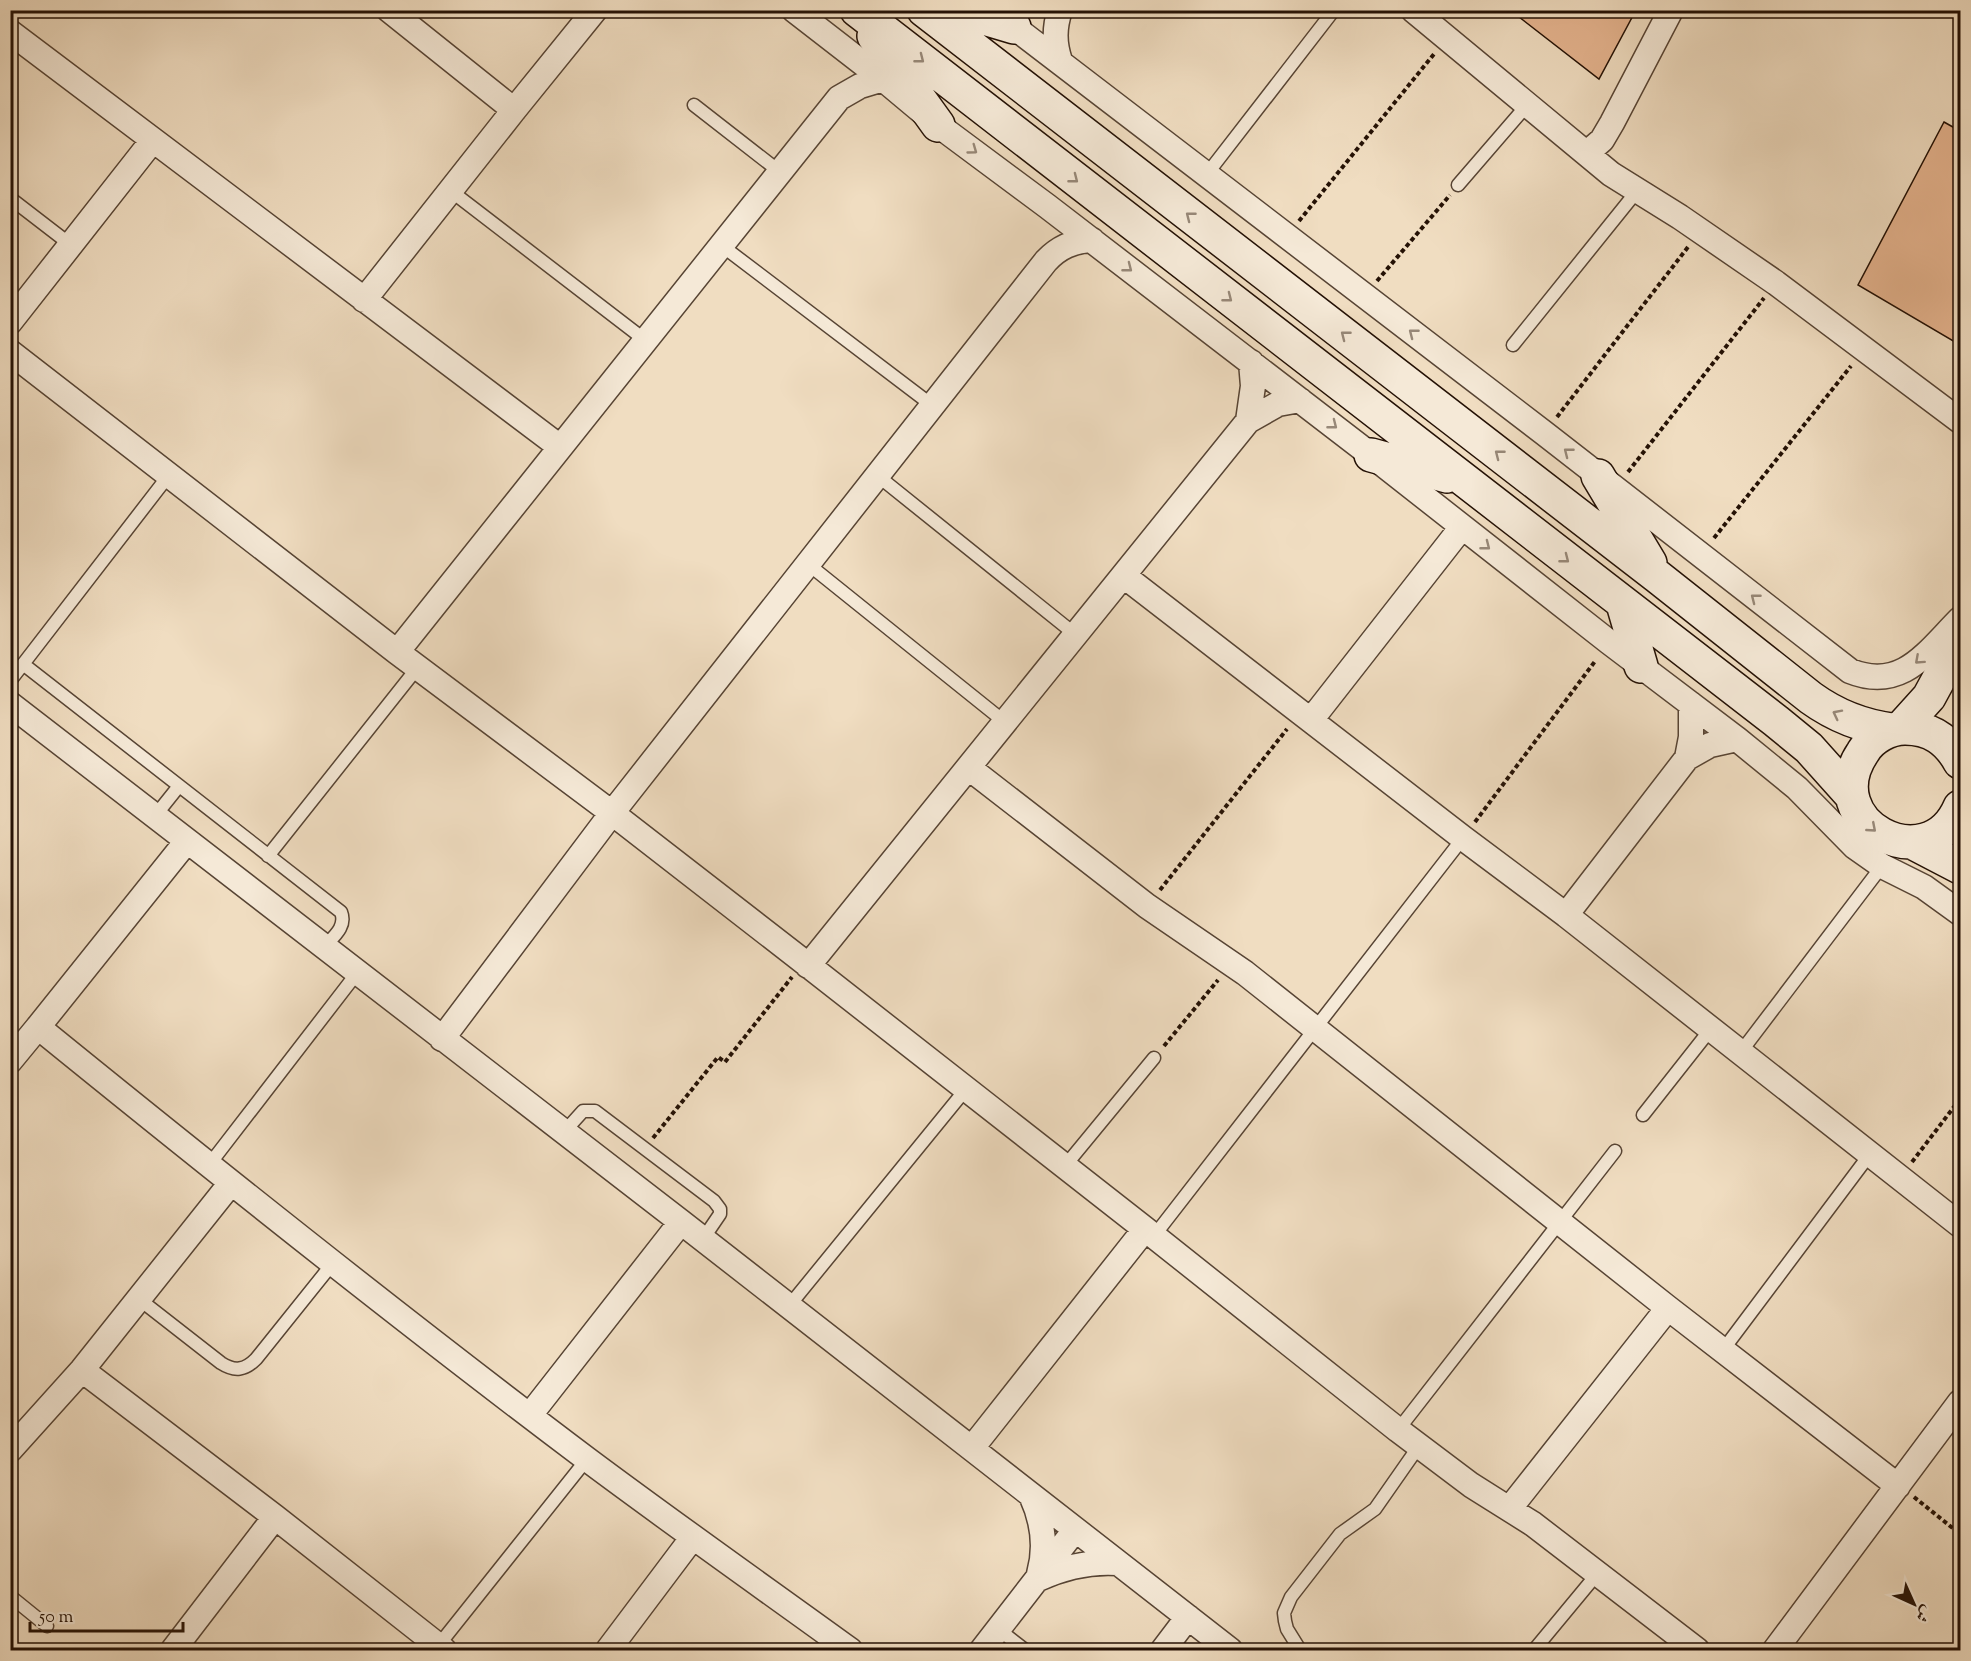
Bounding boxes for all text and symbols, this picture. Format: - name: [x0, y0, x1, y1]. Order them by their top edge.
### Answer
- one-way arrow: [913, 52, 924, 63]
- one-way arrow: [966, 143, 977, 154]
- one-way arrow: [1067, 171, 1078, 182]
- one-way arrow: [1186, 212, 1197, 223]
- one-way arrow: [1121, 261, 1132, 272]
- one-way arrow: [1221, 291, 1232, 302]
- one-way arrow: [1409, 329, 1420, 340]
- one-way arrow: [1340, 332, 1351, 343]
- one-way arrow: [1326, 418, 1337, 429]
- one-way arrow: [1564, 448, 1575, 459]
- one-way arrow: [1495, 451, 1506, 462]
- one-way arrow: [1479, 538, 1490, 549]
- one-way arrow: [1558, 552, 1569, 563]
- one-way arrow: [1750, 594, 1761, 605]
- one-way arrow: [1915, 653, 1926, 664]
- one-way arrow: [1832, 709, 1843, 721]
- one-way arrow: [1865, 821, 1876, 832]
- north arrow: [1884, 1574, 1944, 1634]
- scale bar: [30, 1595, 183, 1633]
- text: ش: [1909, 1599, 1937, 1627]
- text: 50 m: [38, 1605, 74, 1631]

